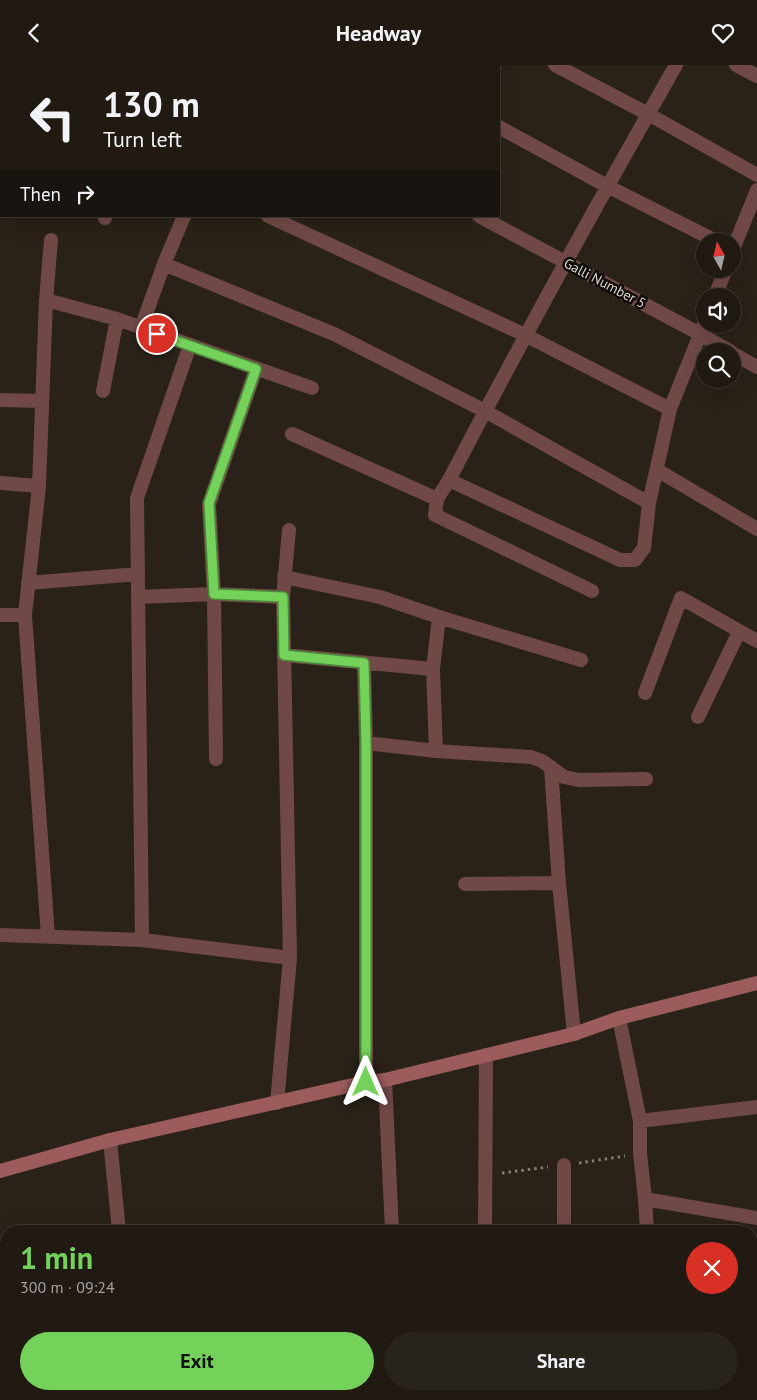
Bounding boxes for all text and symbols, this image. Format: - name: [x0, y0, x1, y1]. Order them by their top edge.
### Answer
- icon: back: [20, 19, 48, 47]
- text: Headway: [336, 19, 421, 47]
- icon: heart: [709, 19, 737, 47]
- text: 130 m: [103, 81, 200, 127]
- icon: left: [20, 85, 85, 150]
- text: Turn left: [103, 125, 182, 153]
- icon: right: [71, 180, 99, 208]
- text: Then: [20, 182, 61, 206]
- north arrow: [696, 233, 741, 277]
- map controls: [696, 233, 741, 388]
- street label: Galli Number 5: [561, 254, 649, 312]
- button: sound: [696, 288, 741, 333]
- pin: [136, 313, 178, 355]
- icon: arrive: [143, 320, 171, 348]
- button: search: [696, 343, 741, 388]
- position arrow: [339, 1055, 391, 1107]
- text: 1 min: [20, 1238, 93, 1277]
- button: close: [686, 1242, 738, 1294]
- text: 300 m · 09:24: [20, 1277, 115, 1297]
- button: Exit: [20, 1332, 374, 1390]
- button: Share: [384, 1332, 738, 1390]

